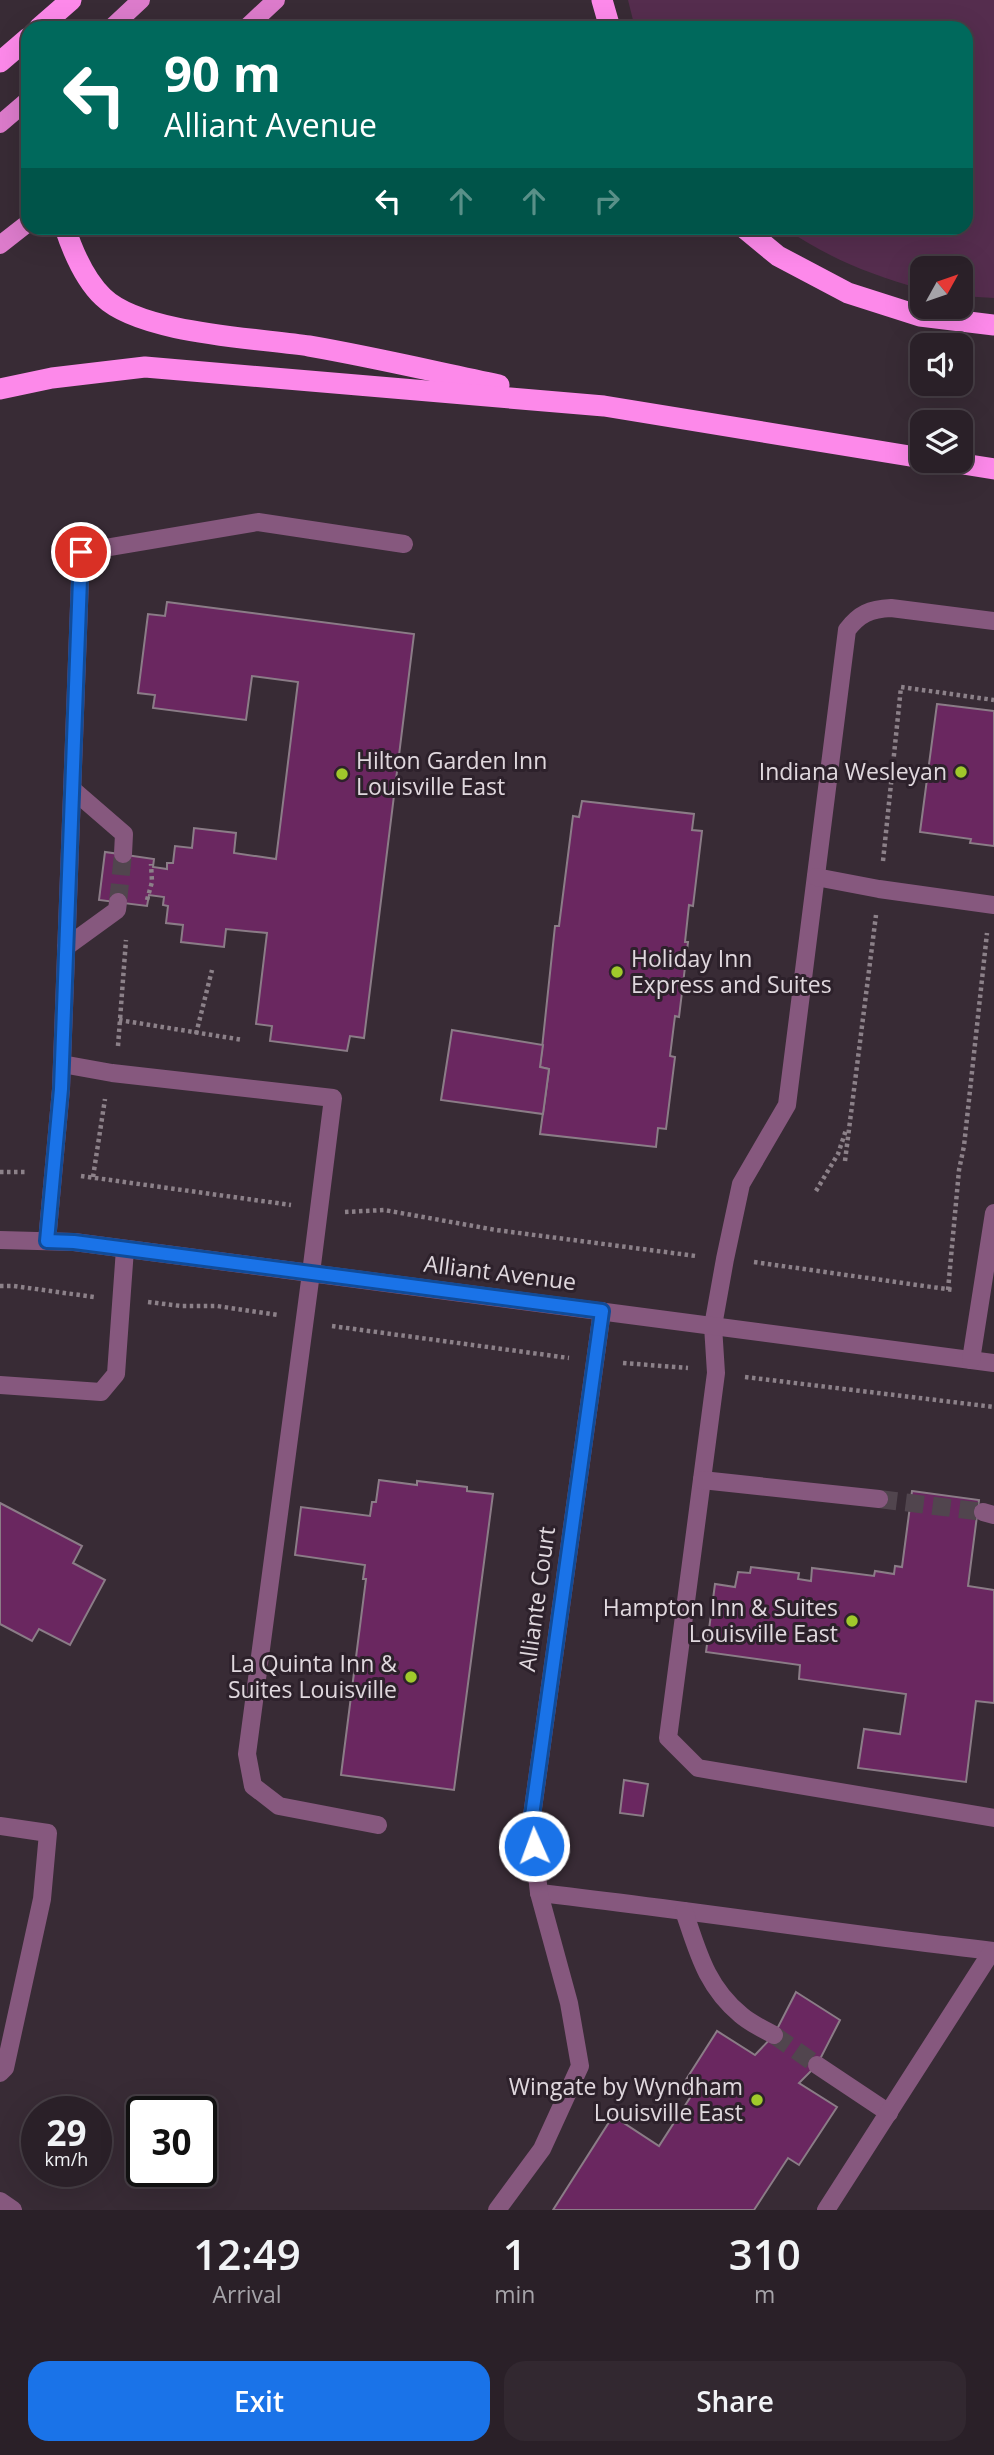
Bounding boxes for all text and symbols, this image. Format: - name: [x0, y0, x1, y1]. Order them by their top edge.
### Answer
- text: 90 m: [164, 40, 281, 106]
- icon: left: [49, 49, 140, 140]
- text: Alliant Avenue: [164, 103, 377, 146]
- icon: left: [369, 182, 407, 220]
- icon: ahead: [442, 182, 480, 220]
- icon: ahead: [515, 182, 553, 220]
- icon: right: [588, 182, 626, 220]
- north arrow: [910, 256, 973, 318]
- map controls: [910, 256, 973, 473]
- button: sound: [910, 333, 973, 396]
- button: layers: [910, 410, 973, 473]
- pin: [51, 522, 111, 582]
- icon: arrive: [62, 533, 100, 571]
- place label: Hilton Garden Inn Louisville East: [356, 744, 547, 802]
- place label: Indiana Wesleyan: [759, 755, 947, 787]
- marker: Indiana Wesleyan: [953, 764, 969, 780]
- marker: Hilton Garden Inn Louisville East: [334, 766, 350, 782]
- place label: Holiday Inn Express and Suites: [631, 942, 832, 1000]
- marker: Holiday Inn Express and Suites: [609, 964, 625, 980]
- street label: Alliant Avenue: [422, 1247, 578, 1297]
- street label: Alliante Court: [510, 1524, 562, 1673]
- place label: Hampton Inn & Suites Louisville East: [603, 1591, 838, 1649]
- marker: Hampton Inn & Suites Louisville East: [844, 1613, 860, 1629]
- place label: La Quinta Inn & Suites Louisville: [228, 1647, 397, 1705]
- marker: La Quinta Inn & Suites Louisville: [403, 1669, 419, 1685]
- position arrow: [497, 1809, 571, 1883]
- place label: Wingate by Wyndham Louisville East: [509, 2070, 743, 2128]
- marker: Wingate by Wyndham Louisville East: [749, 2092, 765, 2108]
- speed limit sign: 30: [126, 2096, 217, 2187]
- text: 29: [46, 2109, 87, 2156]
- text: km/h: [45, 2147, 88, 2171]
- text: 12:49: [193, 2225, 301, 2282]
- text: 1: [503, 2225, 527, 2282]
- text: 310: [729, 2225, 801, 2282]
- text: Arrival: [212, 2278, 282, 2310]
- text: min: [494, 2278, 535, 2310]
- text: m: [754, 2278, 775, 2310]
- button: Exit: [28, 2361, 490, 2441]
- button: Share: [504, 2361, 966, 2441]

